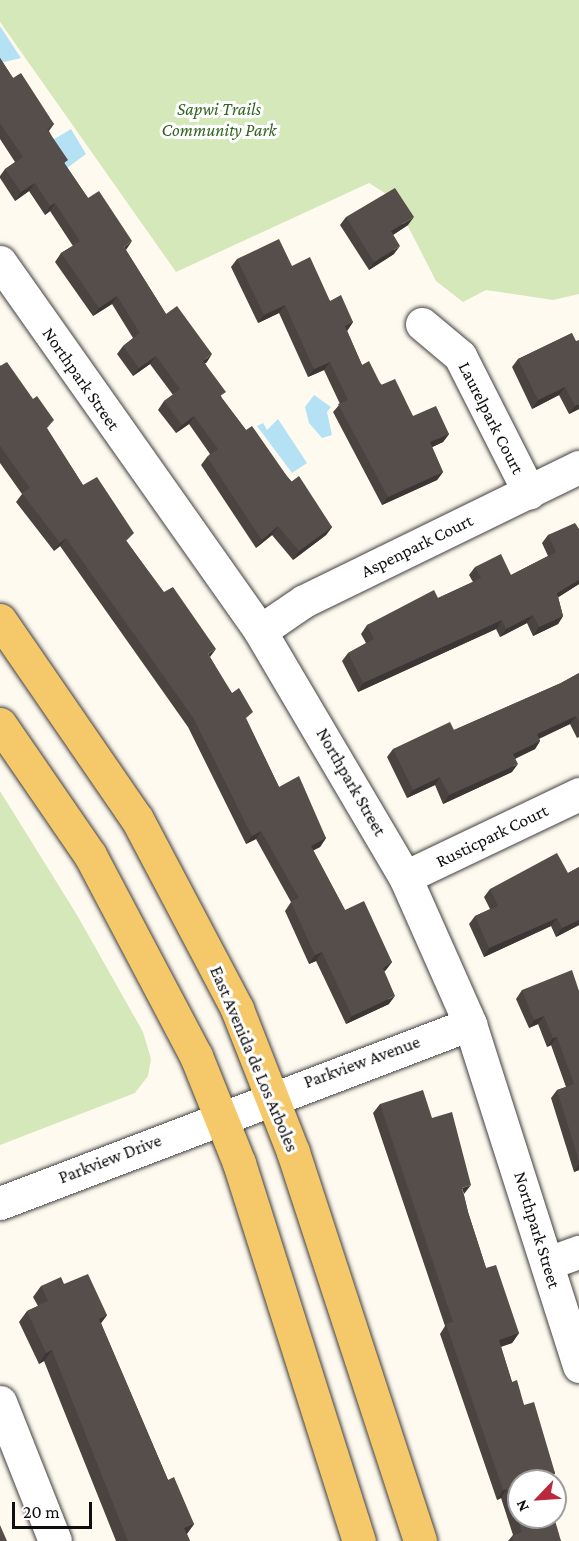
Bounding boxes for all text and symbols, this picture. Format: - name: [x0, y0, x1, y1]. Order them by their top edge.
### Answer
- park label: Sapwi Trails Community Park: [162, 99, 276, 142]
- street label: Northpark Street: [37, 323, 125, 435]
- street label: Laurelpark Court: [453, 358, 529, 478]
- street label: Aspenpark Court: [358, 510, 476, 582]
- street label: Northpark Street: [311, 724, 391, 840]
- street label: Rusticpark Court: [432, 800, 552, 872]
- street label: East Avenida de Los Arboles: [205, 963, 303, 1155]
- street label: Parkview Avenue: [301, 1031, 423, 1093]
- street label: Parkview Drive: [56, 1129, 164, 1189]
- street label: Northpark Street: [509, 1169, 565, 1291]
- north arrow: [507, 1469, 567, 1529]
- scale bar: [15, 1490, 94, 1528]
- text: N: [512, 1497, 532, 1515]
- text: 20 m: [23, 1502, 60, 1522]

